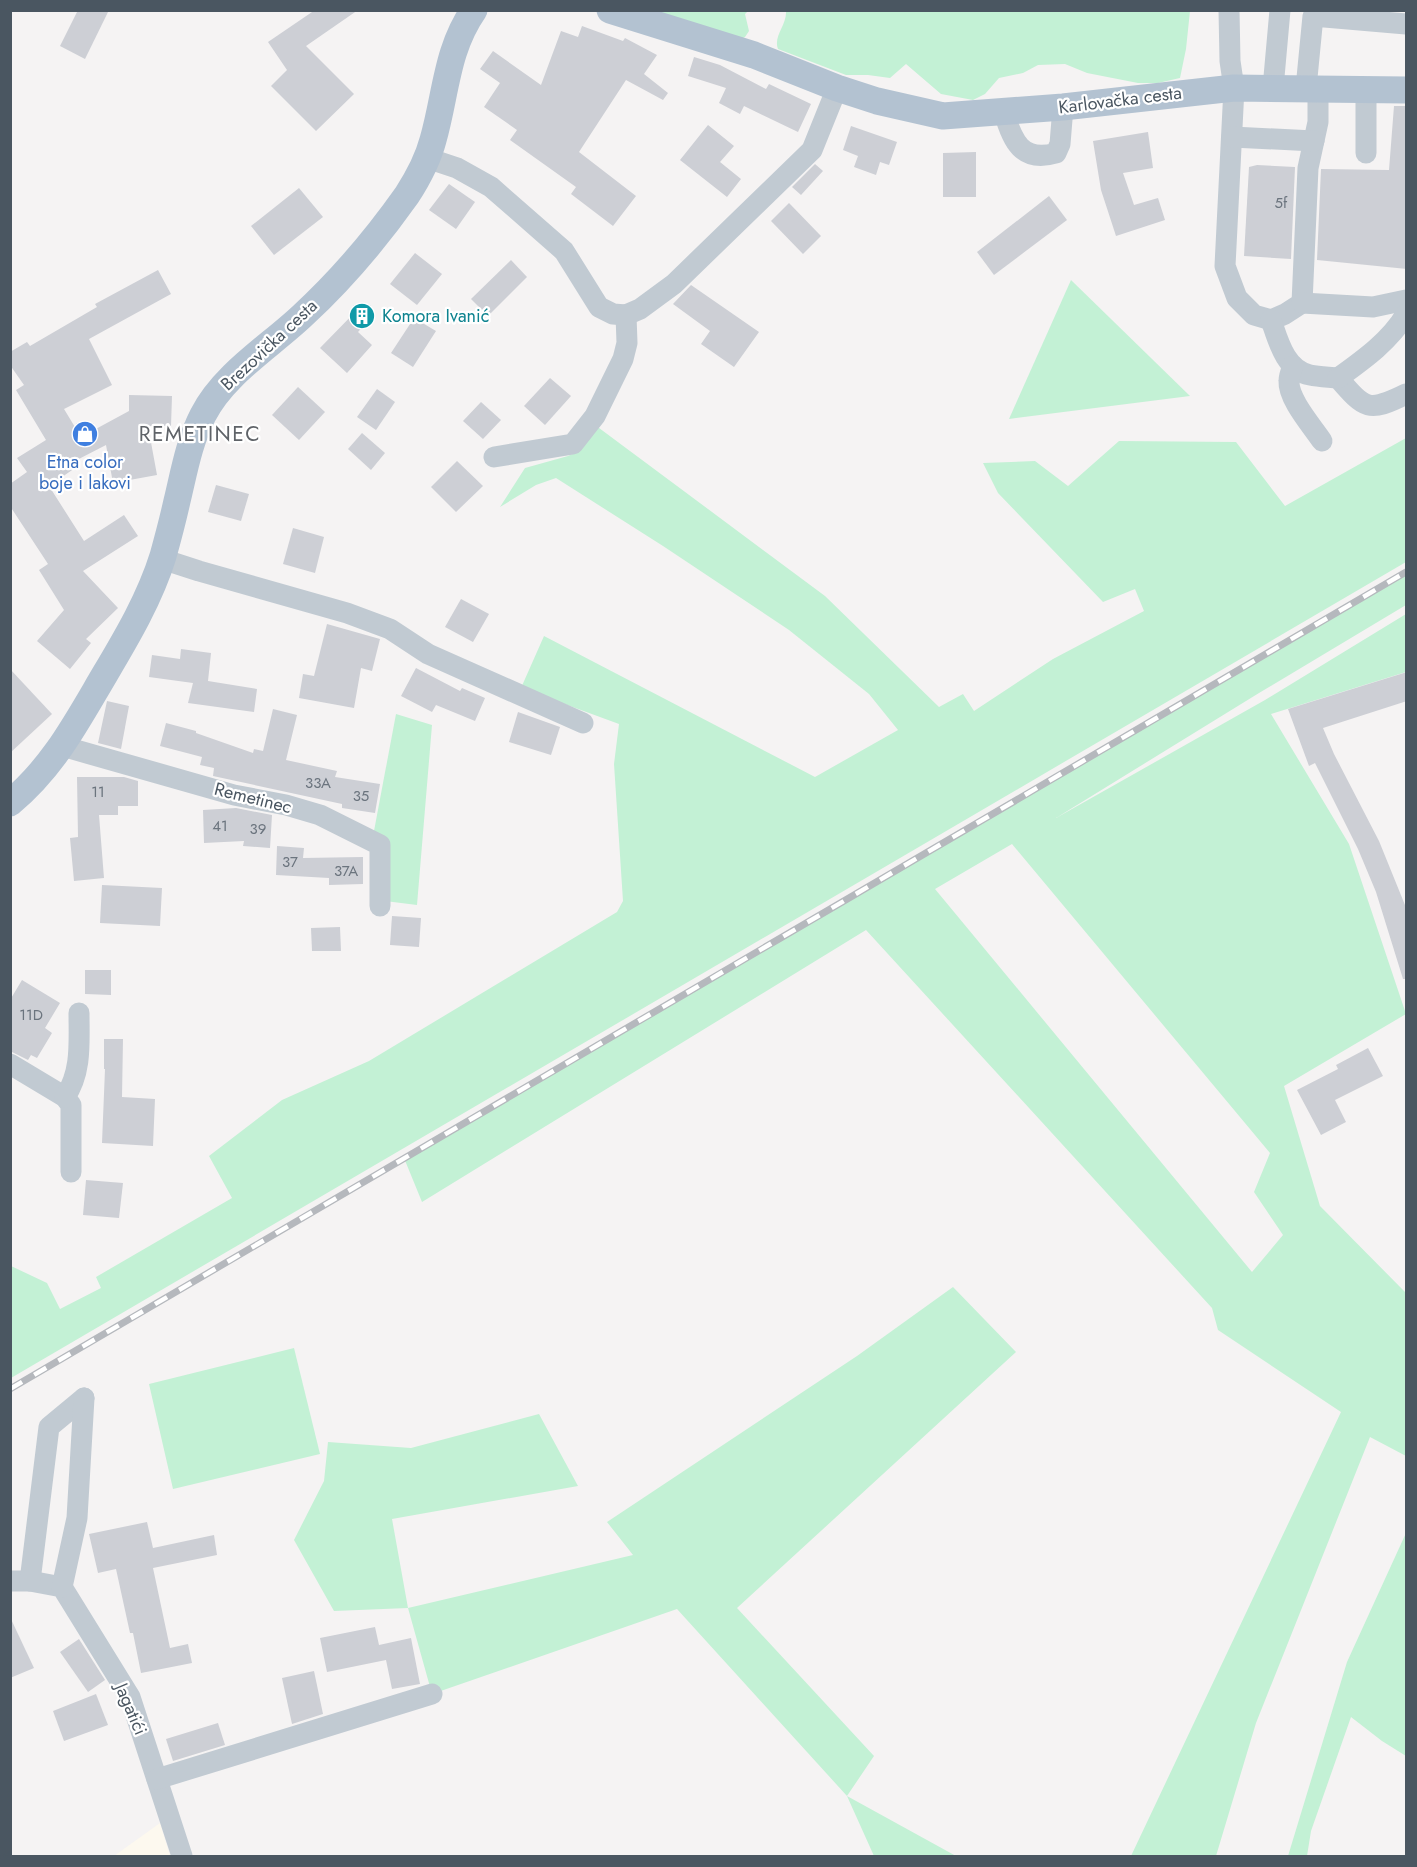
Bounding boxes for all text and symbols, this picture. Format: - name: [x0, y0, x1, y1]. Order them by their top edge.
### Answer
- street label: Karlovačka cesta: [1057, 80, 1183, 120]
- house number: 5f: [1275, 192, 1288, 214]
- street label: Brezovička cesta: [215, 293, 323, 397]
- building icon: Komora Ivanić: [347, 301, 377, 331]
- place label: Komora Ivanić: [382, 303, 489, 329]
- shop icon: Etna color boje i lakovi: [70, 419, 100, 449]
- district label: REMETINEC: [139, 419, 261, 449]
- place label: Etna color boje i lakovi: [39, 449, 131, 496]
- house number: 33A: [305, 772, 331, 794]
- street label: Remetinec: [212, 776, 294, 820]
- house number: 11: [91, 781, 105, 803]
- house number: 35: [353, 785, 369, 807]
- house number: 41: [212, 815, 228, 837]
- house number: 39: [250, 818, 266, 840]
- house number: 37: [282, 851, 298, 873]
- house number: 37A: [334, 860, 358, 882]
- house number: 11D: [19, 1004, 43, 1026]
- street label: Jagatići: [108, 1677, 154, 1739]

